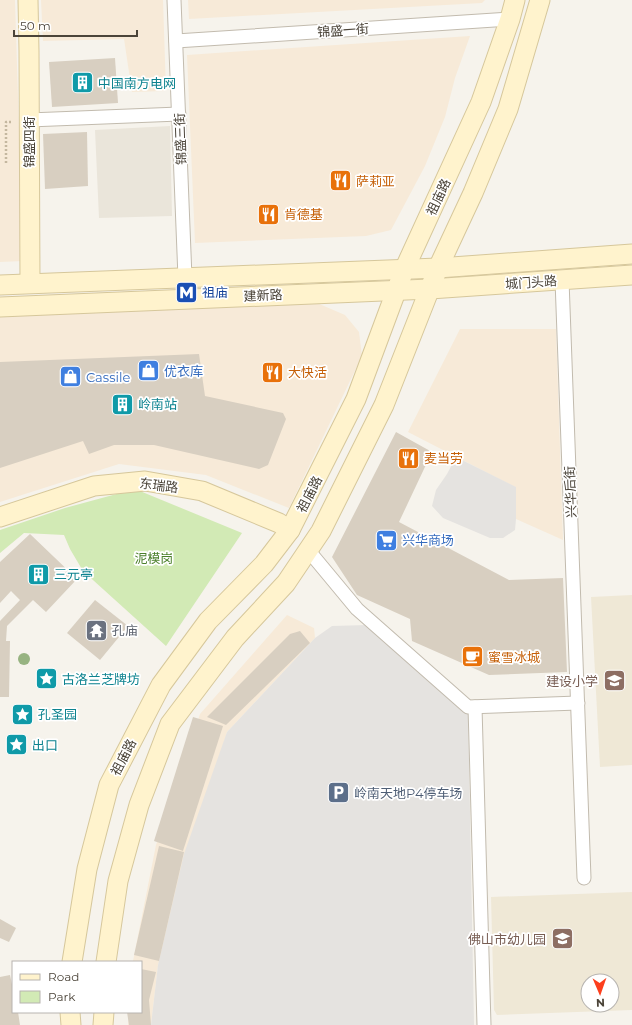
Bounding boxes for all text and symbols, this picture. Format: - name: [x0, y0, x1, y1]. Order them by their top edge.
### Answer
- scale bar: [14, 12, 137, 38]
- text: 50 m: [20, 18, 51, 33]
- street label: 锦盛一街: [316, 20, 370, 40]
- building icon: 中国南方电网: [70, 70, 96, 96]
- place label: 中国南方电网: [98, 75, 176, 91]
- street label: 锦盛三街: [171, 113, 189, 165]
- street label: 锦盛四街: [21, 116, 37, 168]
- restaurant icon: 萨莉亚: [328, 168, 354, 194]
- place label: 萨莉亚: [356, 173, 395, 189]
- street label: 祖庙路: [423, 176, 453, 218]
- restaurant icon: 肯德基: [256, 201, 282, 227]
- place label: 肯德基: [284, 206, 323, 222]
- street label: 城门头路: [504, 272, 558, 292]
- metro station icon: 祖庙: [173, 279, 199, 305]
- place label: 祖庙: [202, 284, 228, 300]
- street label: 建新路: [243, 286, 283, 304]
- shop icon: 优衣库: [135, 358, 161, 384]
- restaurant icon: 大快活: [260, 359, 286, 385]
- place label: 优衣库: [164, 363, 203, 379]
- shop icon: Cassile: [57, 364, 83, 390]
- place label: 大快活: [288, 364, 327, 380]
- place label: Cassile: [86, 369, 130, 385]
- building icon: 岭南站: [109, 391, 135, 417]
- place label: 岭南站: [138, 396, 177, 412]
- restaurant icon: 麦当劳: [396, 445, 422, 471]
- place label: 麦当劳: [424, 450, 463, 466]
- street label: 兴华后街: [561, 466, 579, 518]
- street label: 祖庙路: [293, 473, 325, 515]
- street label: 东瑞路: [139, 475, 179, 495]
- supermarket icon: 兴华商场: [374, 527, 400, 553]
- place label: 兴华商场: [402, 532, 454, 548]
- park label: 泥模岗: [134, 550, 174, 566]
- building icon: 三元亭: [26, 561, 52, 587]
- place label: 三元亭: [54, 566, 93, 582]
- temple icon: 孔庙: [84, 617, 110, 643]
- place label: 孔庙: [112, 622, 138, 638]
- cafe icon: 蜜雪冰城: [460, 644, 486, 670]
- place label: 蜜雪冰城: [488, 649, 540, 665]
- place icon: 古洛兰芝牌坊: [34, 666, 60, 692]
- school or university icon: 建设小学: [601, 668, 627, 694]
- place label: 古洛兰芝牌坊: [62, 671, 140, 687]
- place label: 建设小学: [546, 673, 598, 689]
- place icon: 孔圣园: [10, 701, 36, 727]
- place label: 孔圣园: [38, 706, 77, 722]
- place icon: 出口: [4, 732, 30, 758]
- street label: 祖庙路: [107, 736, 139, 778]
- place label: 出口: [32, 737, 58, 753]
- parking icon: 岭南天地P4停车场: [325, 780, 351, 806]
- place label: 岭南天地P4停车场: [354, 785, 463, 801]
- school or university icon: 佛山市幼儿园: [549, 926, 575, 952]
- place label: 佛山市幼儿园: [468, 931, 546, 947]
- legend: [12, 961, 142, 1013]
- text: Road: [48, 969, 79, 984]
- north arrow: [580, 973, 620, 1013]
- text: Park: [48, 989, 76, 1004]
- text: N: [596, 996, 605, 1010]

